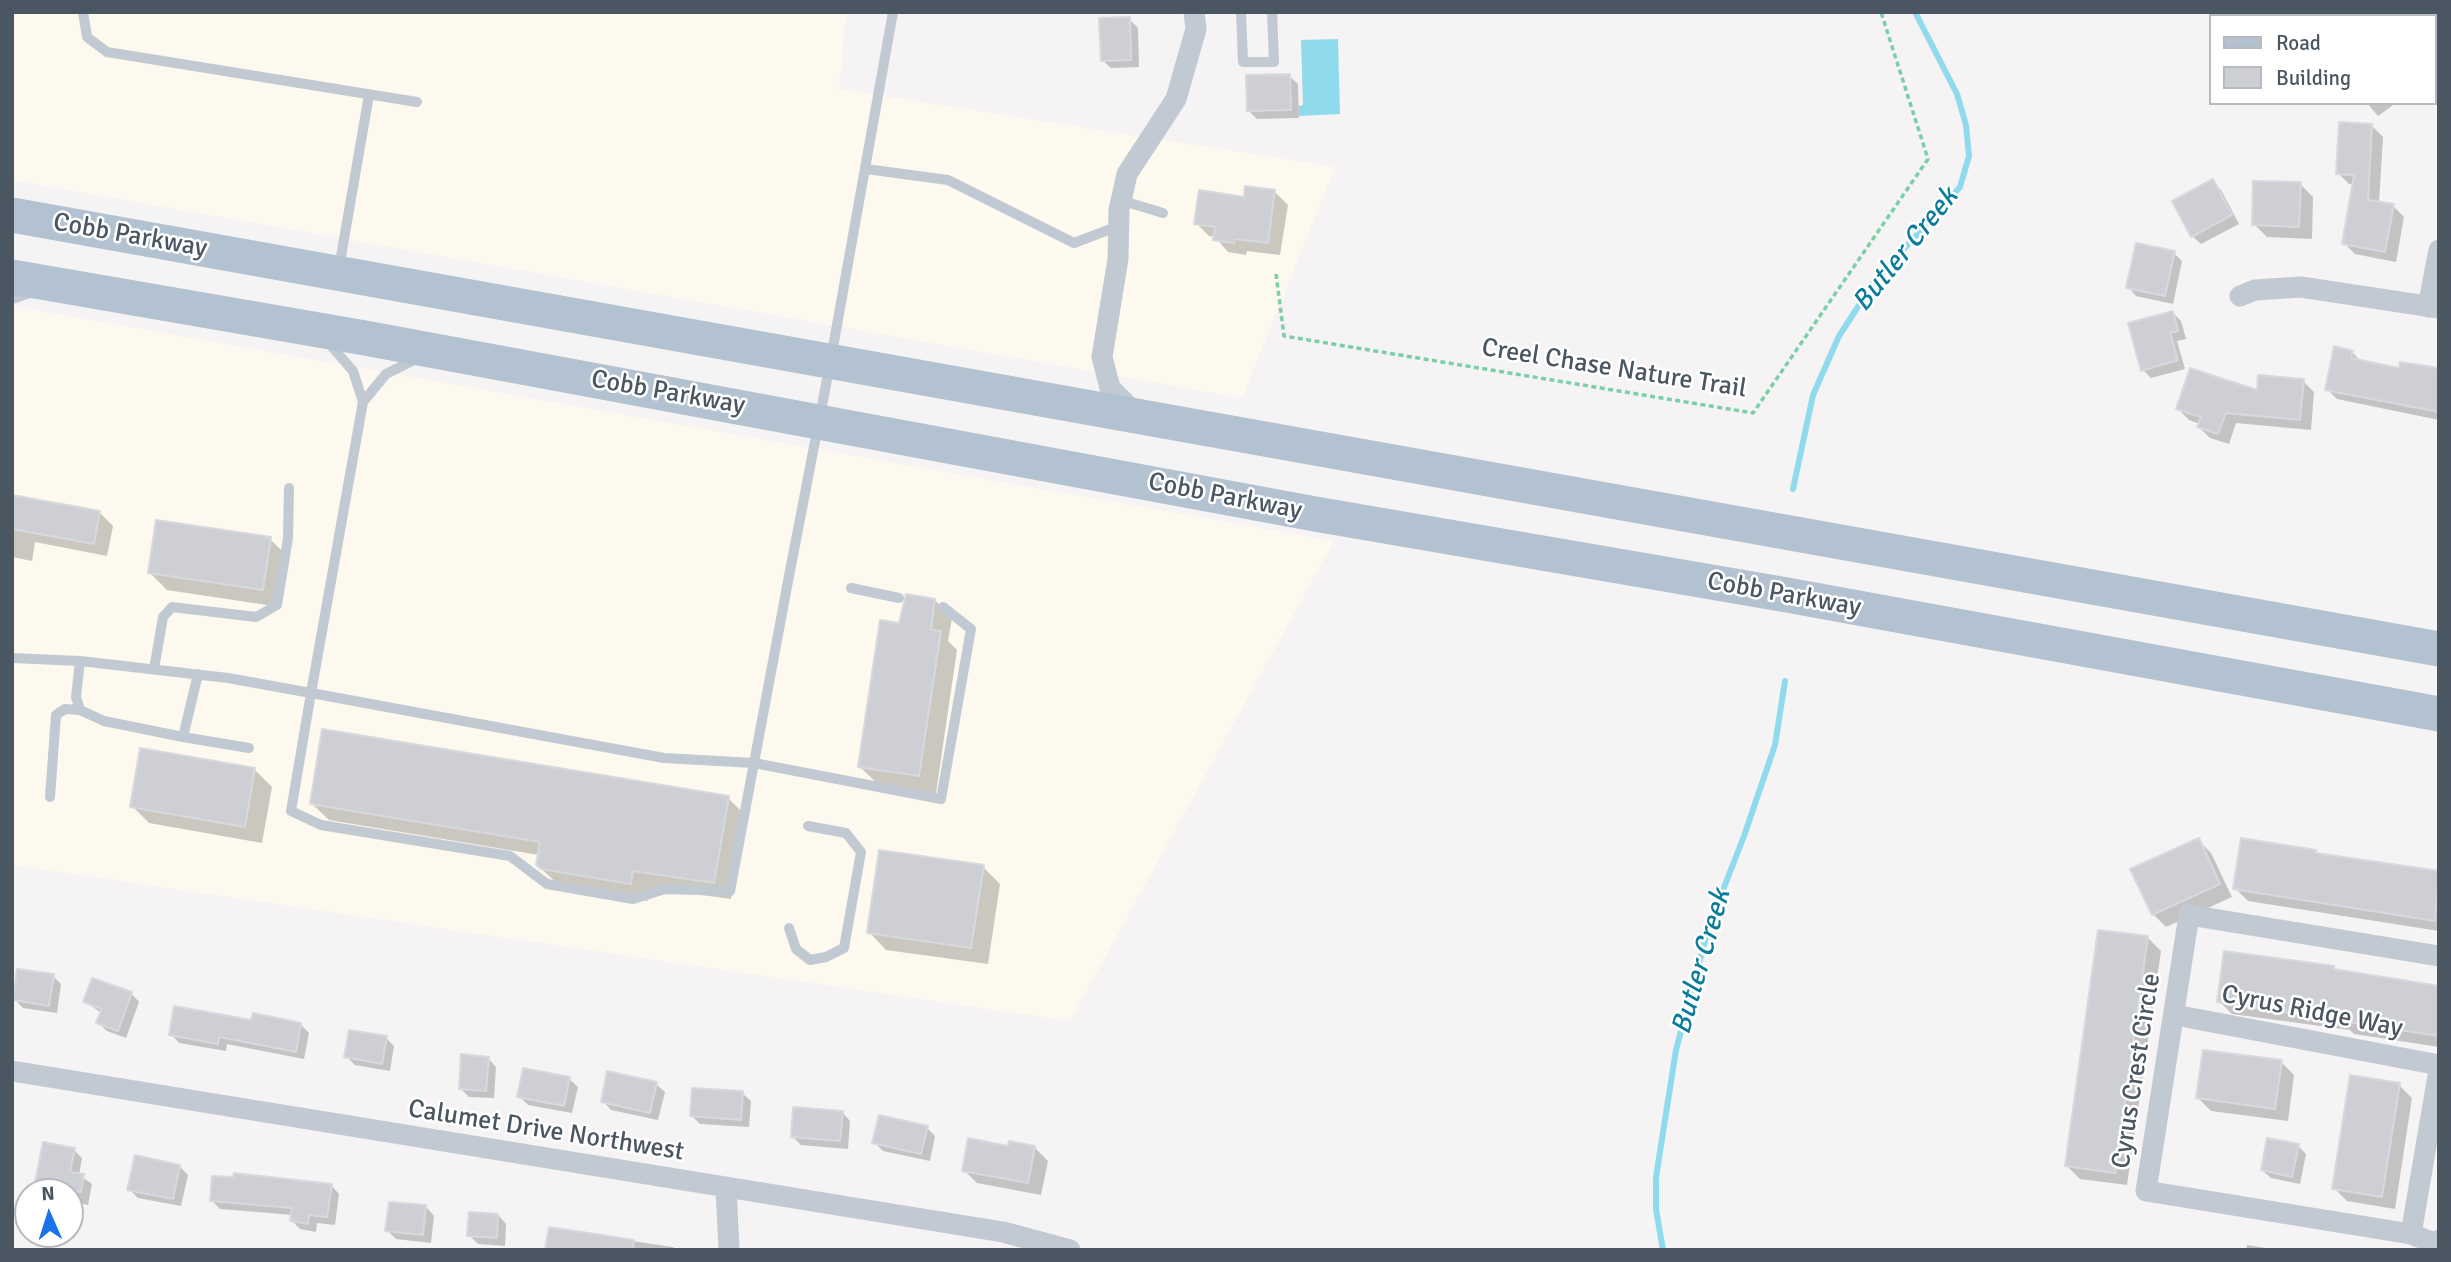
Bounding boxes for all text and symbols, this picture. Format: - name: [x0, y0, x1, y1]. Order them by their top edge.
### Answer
- legend: [2210, 14, 2437, 105]
- text: Road: [2276, 30, 2321, 56]
- text: Building: [2276, 65, 2351, 91]
- water label: Butler Creek: [1846, 181, 1966, 319]
- street label: Cobb Parkway: [51, 207, 209, 265]
- street label: Creel Chase Nature Trail: [1479, 333, 1749, 405]
- street label: Cobb Parkway: [589, 364, 747, 422]
- street label: Cobb Parkway: [1146, 467, 1304, 527]
- street label: Cobb Parkway: [1705, 566, 1863, 624]
- water label: Butler Creek: [1665, 886, 1739, 1038]
- street label: Cyrus Crest Circle: [2106, 971, 2168, 1171]
- street label: Cyrus Ridge Way: [2219, 979, 2405, 1045]
- street label: Calumet Drive Northwest: [406, 1094, 686, 1168]
- north arrow: [14, 1178, 84, 1248]
- text: N: [41, 1182, 55, 1206]

